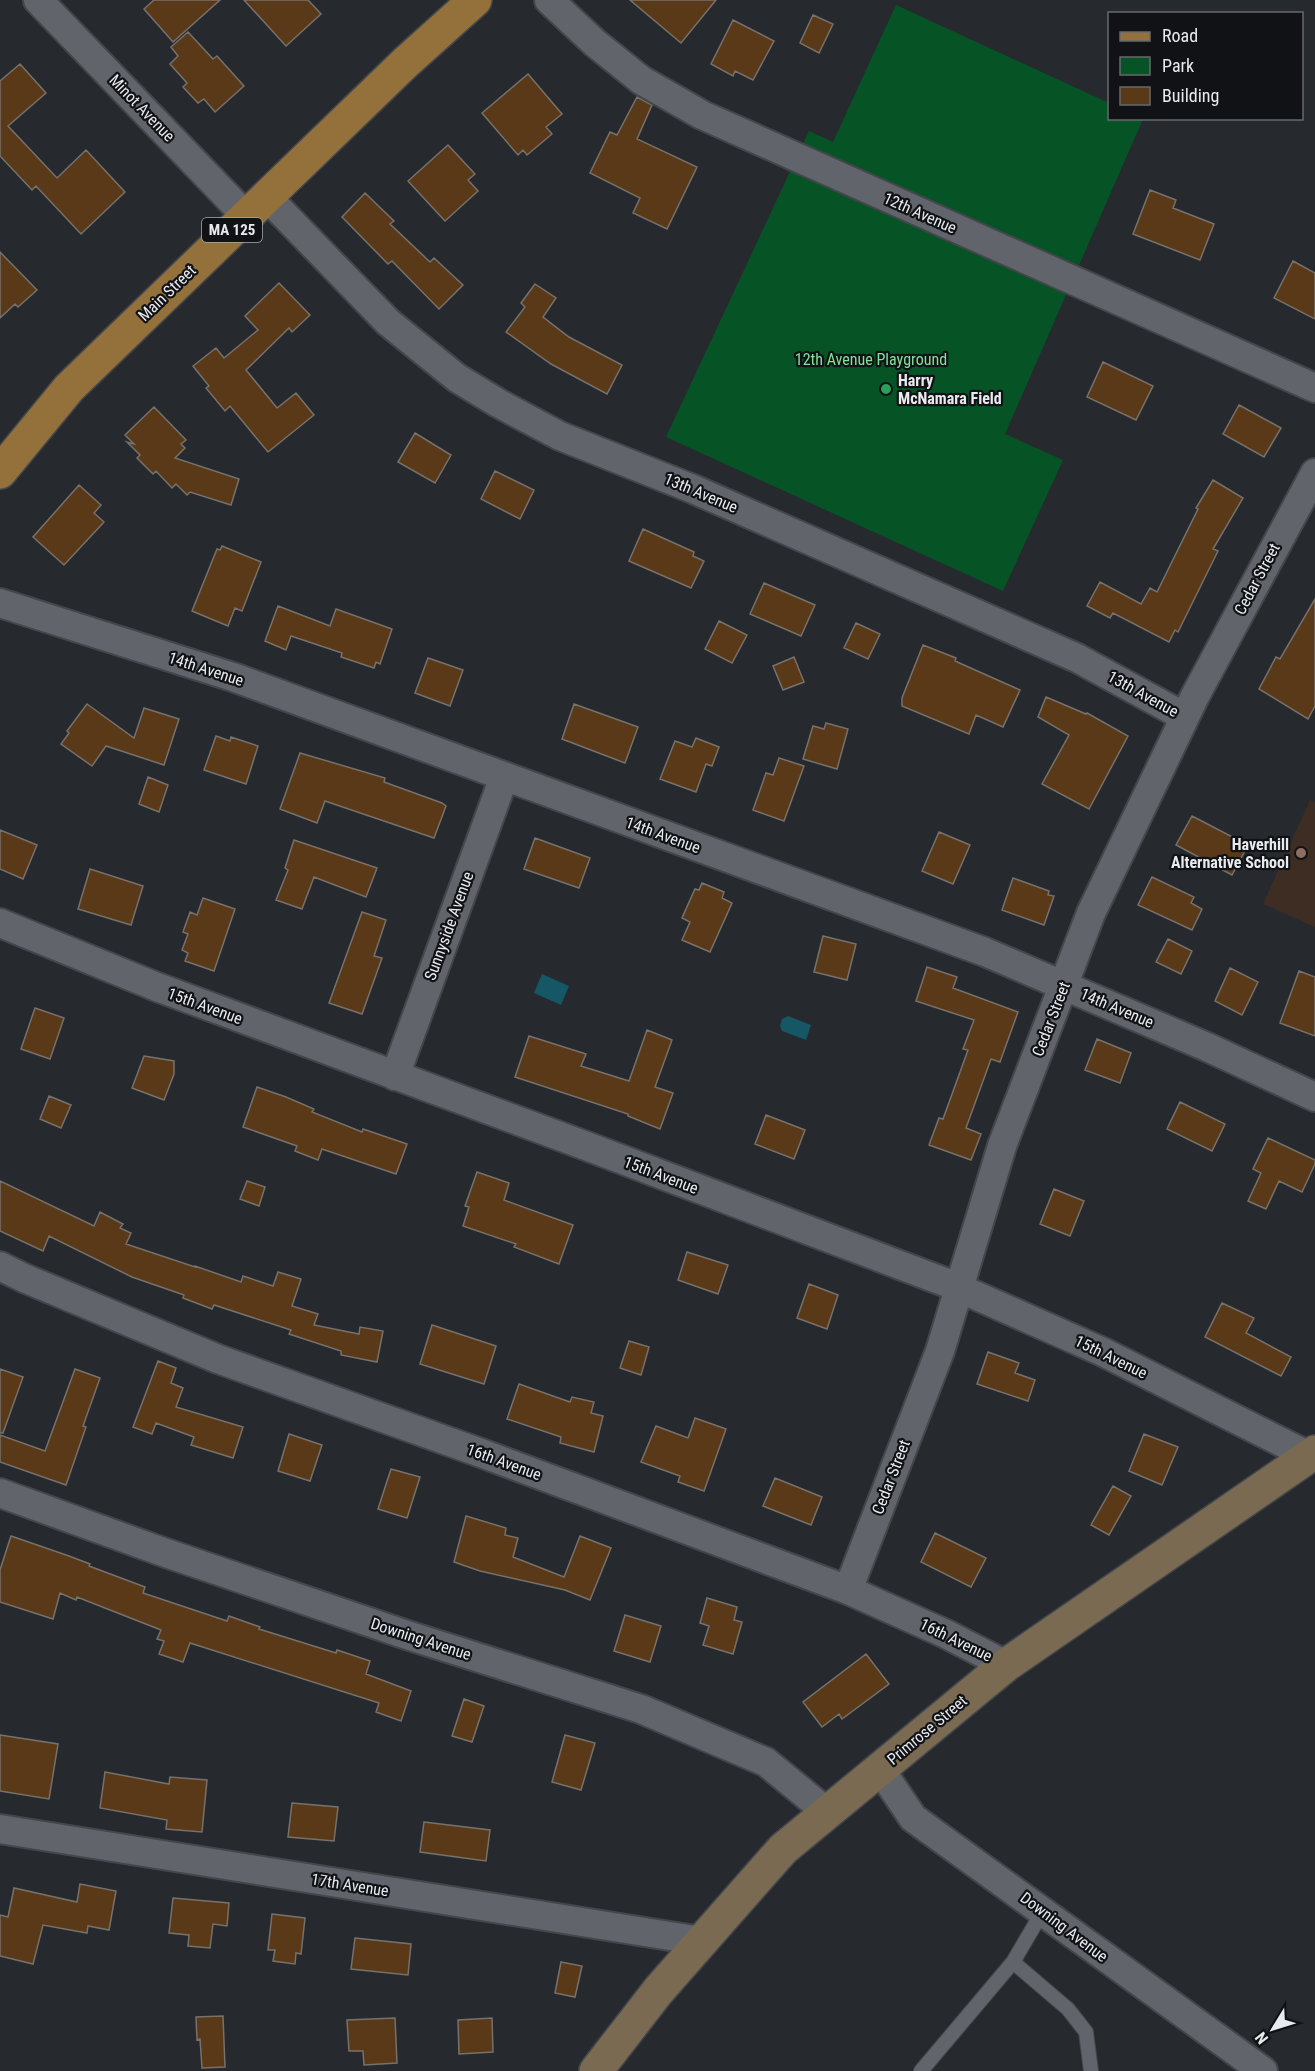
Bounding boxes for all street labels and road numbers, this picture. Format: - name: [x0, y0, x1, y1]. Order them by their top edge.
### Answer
- street label: Minot Avenue: [105, 70, 179, 146]
- street label: 12th Avenue: [881, 188, 959, 238]
- road number: MA 125: [202, 218, 262, 242]
- street label: Main Street: [134, 261, 200, 325]
- street label: 13th Avenue: [661, 469, 741, 517]
- street label: Cedar Street: [1230, 540, 1284, 618]
- street label: 14th Avenue: [166, 648, 246, 690]
- street label: 13th Avenue: [1104, 667, 1182, 721]
- street label: 14th Avenue: [623, 813, 703, 857]
- street label: Sunnyside Avenue: [421, 869, 477, 983]
- street label: Cedar Street: [1028, 979, 1074, 1059]
- street label: 15th Avenue: [165, 984, 245, 1028]
- street label: 14th Avenue: [1077, 984, 1157, 1032]
- street label: 15th Avenue: [621, 1152, 701, 1198]
- street label: 15th Avenue: [1072, 1331, 1150, 1383]
- street label: Cedar Street: [868, 1437, 914, 1517]
- street label: 16th Avenue: [464, 1440, 544, 1484]
- street label: Downing Avenue: [368, 1614, 474, 1664]
- street label: 16th Avenue: [917, 1614, 995, 1666]
- street label: Primrose Street: [883, 1691, 971, 1769]
- street label: 17th Avenue: [310, 1870, 390, 1900]
- street label: Downing Avenue: [1017, 1888, 1111, 1966]

